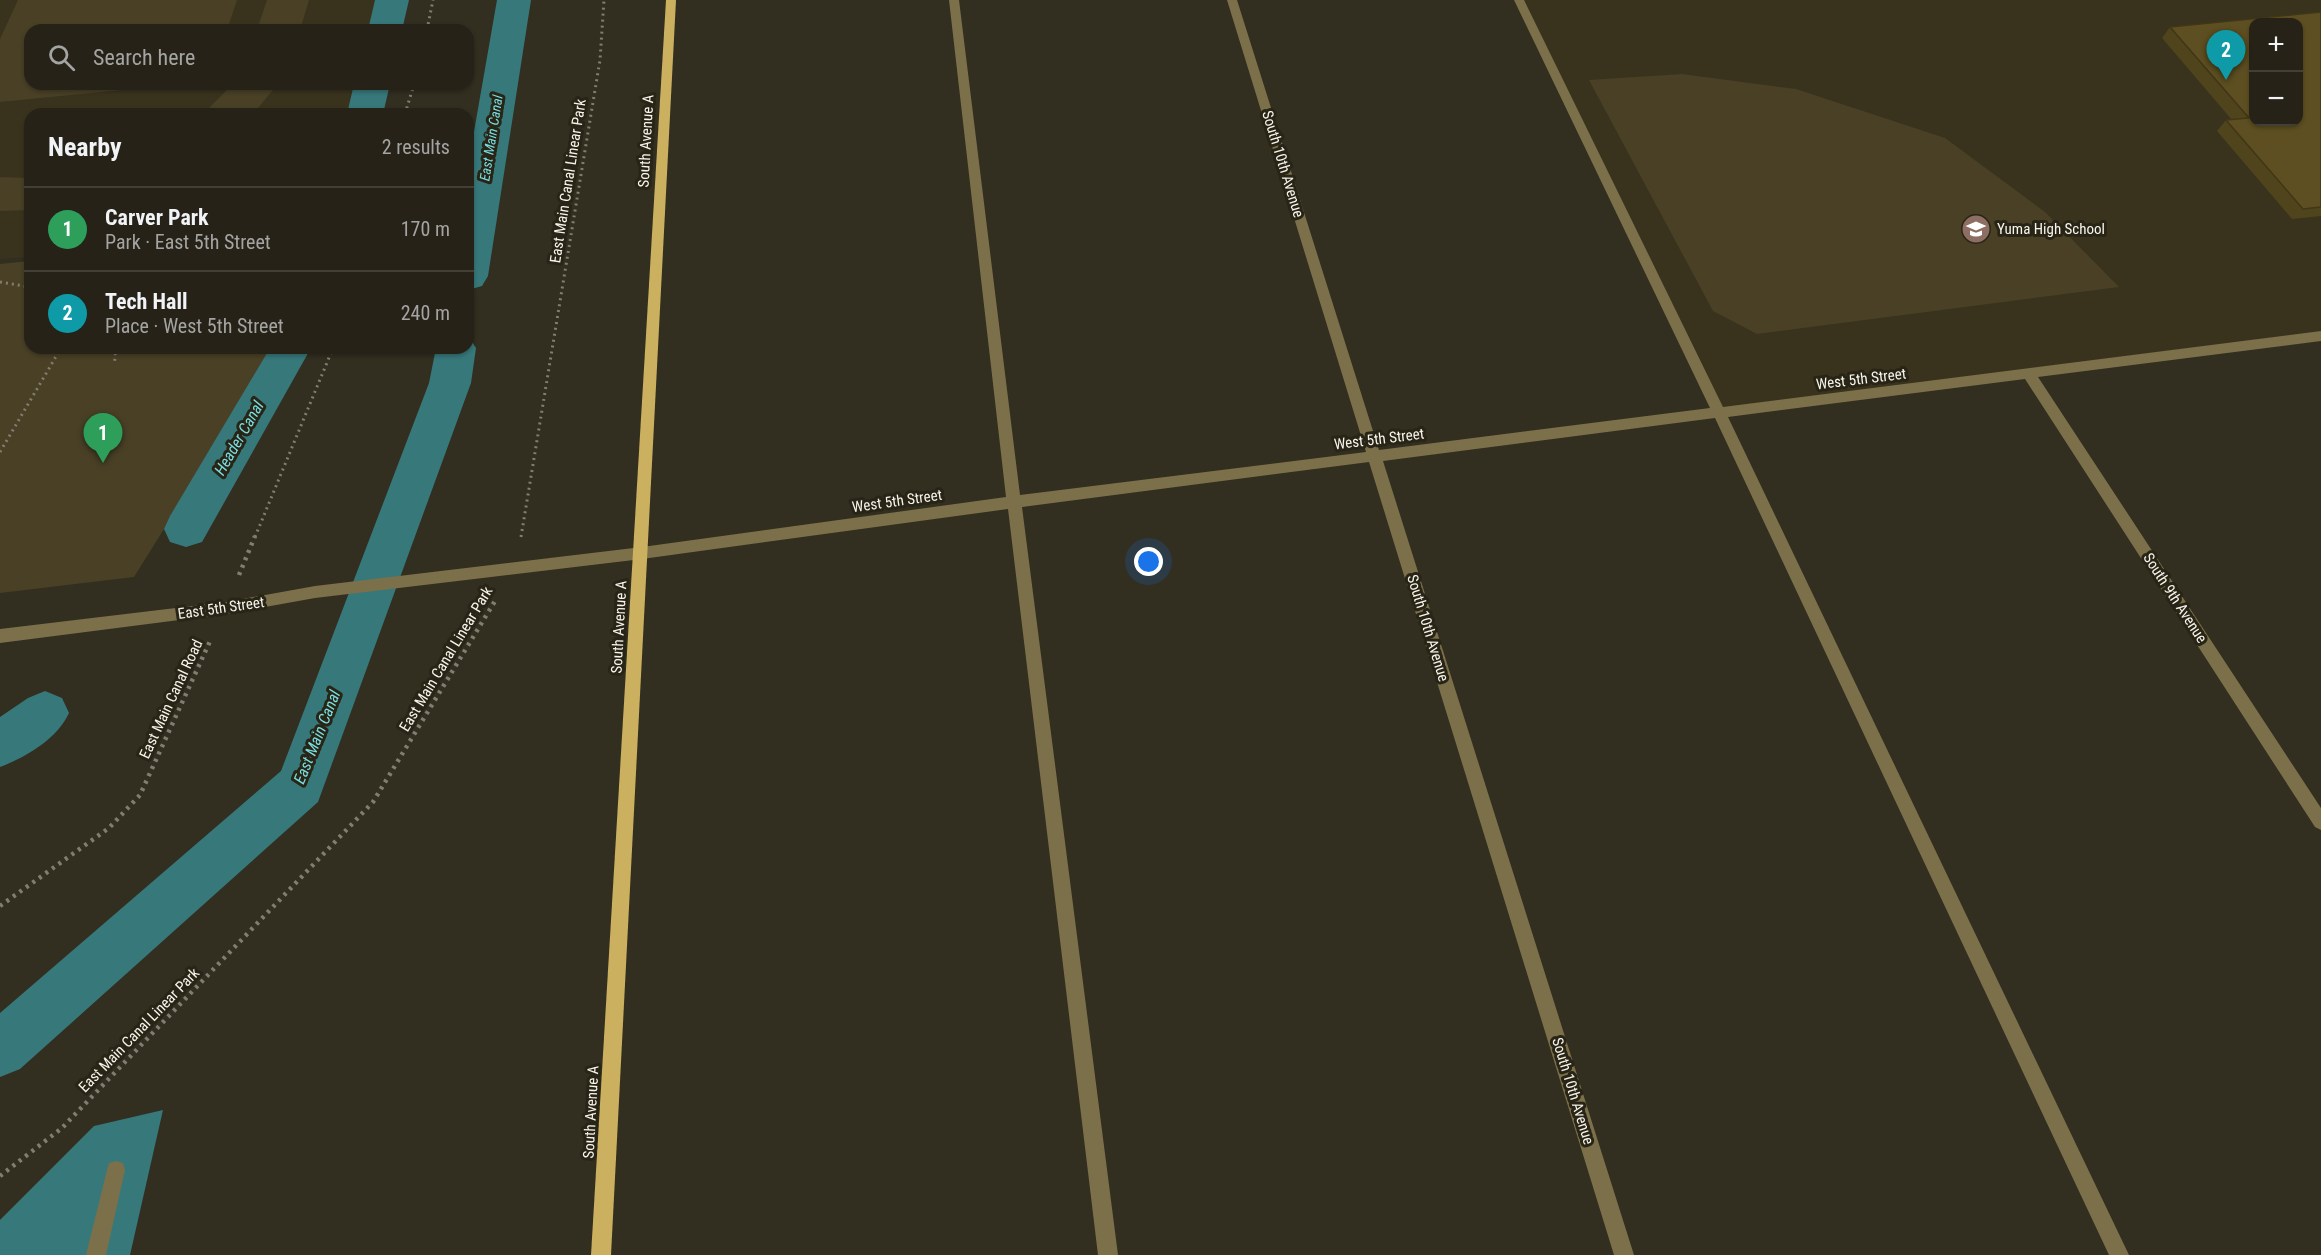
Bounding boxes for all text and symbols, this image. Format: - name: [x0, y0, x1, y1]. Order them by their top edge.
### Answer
- map controls: [2249, 18, 2303, 126]
- button: +: [2249, 18, 2303, 72]
- search box: [24, 24, 474, 90]
- pin: 2: [2206, 31, 2246, 80]
- icon: search: [45, 41, 78, 74]
- text: Search here: [93, 45, 195, 70]
- button: −: [2249, 72, 2303, 126]
- water label: East Main Canal: [476, 93, 506, 182]
- street label: South Avenue A: [635, 94, 657, 188]
- street label: East Main Canal Linear Park: [546, 97, 590, 264]
- street label: South 10th Avenue: [1258, 108, 1308, 220]
- text: Nearby: [48, 132, 122, 162]
- text: 2 results: [382, 135, 450, 159]
- text: Carver Park: [105, 205, 209, 230]
- school or university icon: Yuma High School: [1960, 213, 1992, 245]
- text: 1: [62, 217, 73, 241]
- text: 170 m: [401, 217, 450, 241]
- place label: Yuma High School: [1997, 220, 2105, 238]
- text: Park · East 5th Street: [105, 230, 271, 254]
- text: Tech Hall: [105, 289, 187, 314]
- text: 2: [62, 301, 73, 325]
- text: 240 m: [401, 301, 450, 325]
- text: Place · West 5th Street: [105, 314, 284, 338]
- street label: West 5th Street: [1815, 365, 1907, 393]
- water label: Header Canal: [210, 397, 268, 478]
- pin: 1: [84, 414, 122, 463]
- street label: West 5th Street: [1333, 425, 1425, 453]
- street label: West 5th Street: [851, 486, 943, 516]
- your location: [1134, 547, 1163, 576]
- street label: South 9th Avenue: [2139, 550, 2211, 646]
- street label: South 10th Avenue: [1403, 572, 1453, 684]
- street label: South Avenue A: [608, 580, 630, 674]
- street label: East Main Canal Linear Park: [396, 583, 497, 735]
- street label: East 5th Street: [177, 593, 265, 623]
- street label: East Main Canal Road: [136, 637, 206, 761]
- water label: East Main Canal: [290, 687, 345, 786]
- street label: East Main Canal Linear Park: [75, 964, 203, 1096]
- street label: South 10th Avenue: [1548, 1035, 1598, 1147]
- street label: South Avenue A: [580, 1065, 602, 1159]

